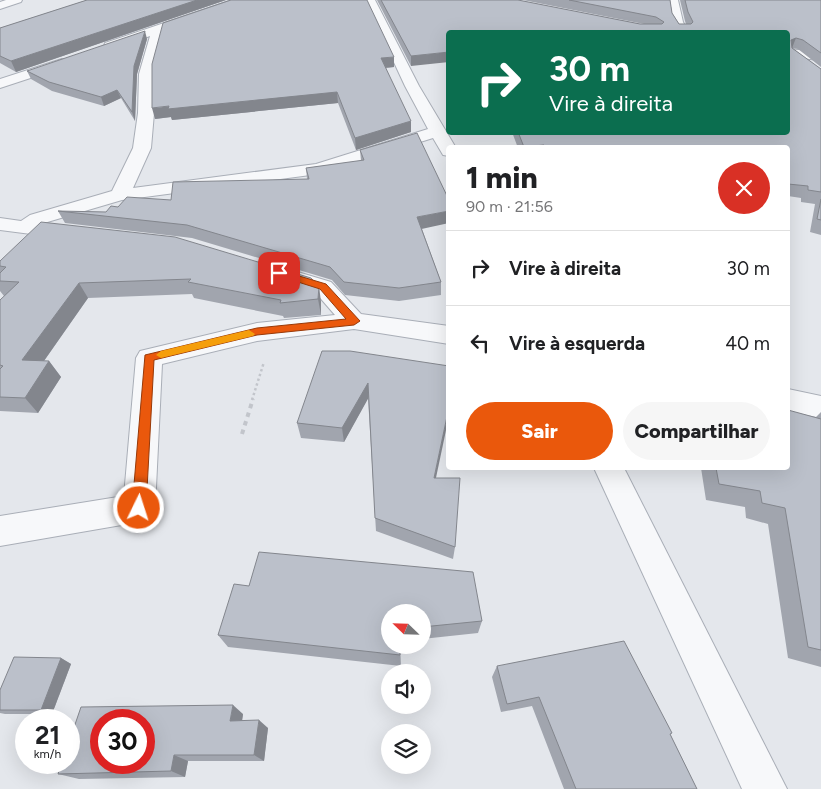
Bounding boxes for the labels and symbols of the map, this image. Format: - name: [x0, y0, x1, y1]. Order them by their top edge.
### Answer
- pin: [258, 252, 300, 294]
- position arrow: [112, 481, 164, 533]
- north arrow: [381, 604, 431, 654]
- speed limit sign: 30: [90, 709, 155, 774]

